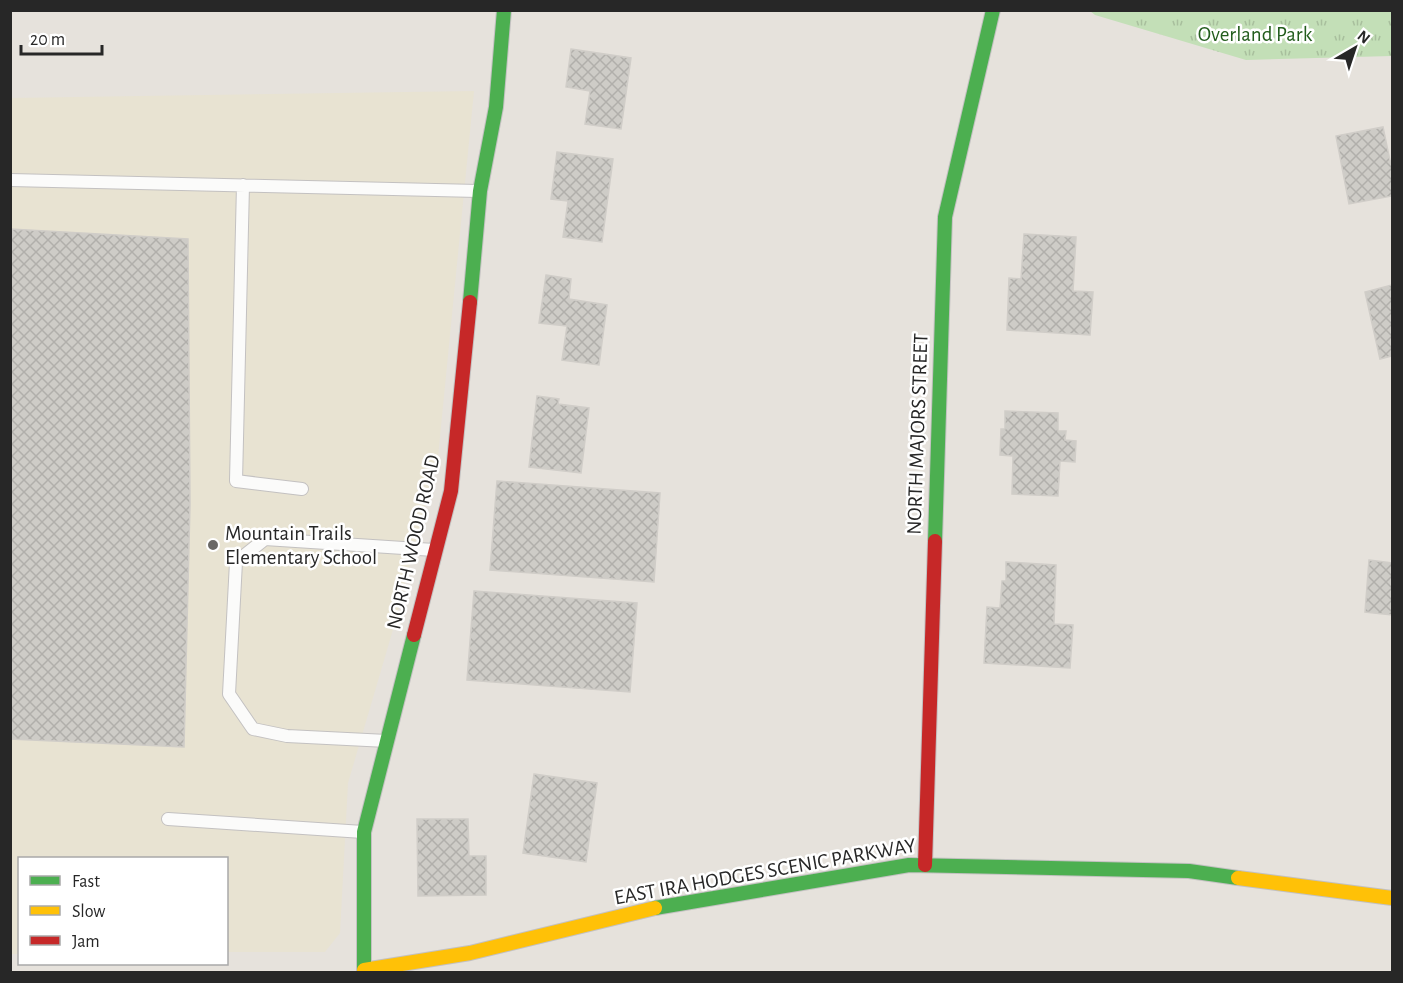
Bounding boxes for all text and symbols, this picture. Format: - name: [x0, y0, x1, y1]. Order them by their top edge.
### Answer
- scale bar: [21, 18, 102, 56]
- north arrow: [1325, 18, 1385, 78]
- park label: Overland Park: [1198, 24, 1313, 45]
- text: N: [1354, 27, 1373, 47]
- text: 20 m: [30, 31, 65, 49]
- street label: NORTH MAJORS STREET: [903, 333, 932, 535]
- street label: NORTH WOOD ROAD: [383, 453, 444, 632]
- place label: Mountain Trails Elementary School: [225, 523, 377, 568]
- marker: Mountain Trails Elementary School: [206, 538, 220, 552]
- street label: EAST IRA HODGES SCENIC PARKWAY: [613, 835, 918, 908]
- legend: [18, 857, 228, 965]
- text: Fast: [72, 873, 100, 891]
- text: Slow: [72, 903, 105, 921]
- text: Jam: [72, 933, 100, 951]

